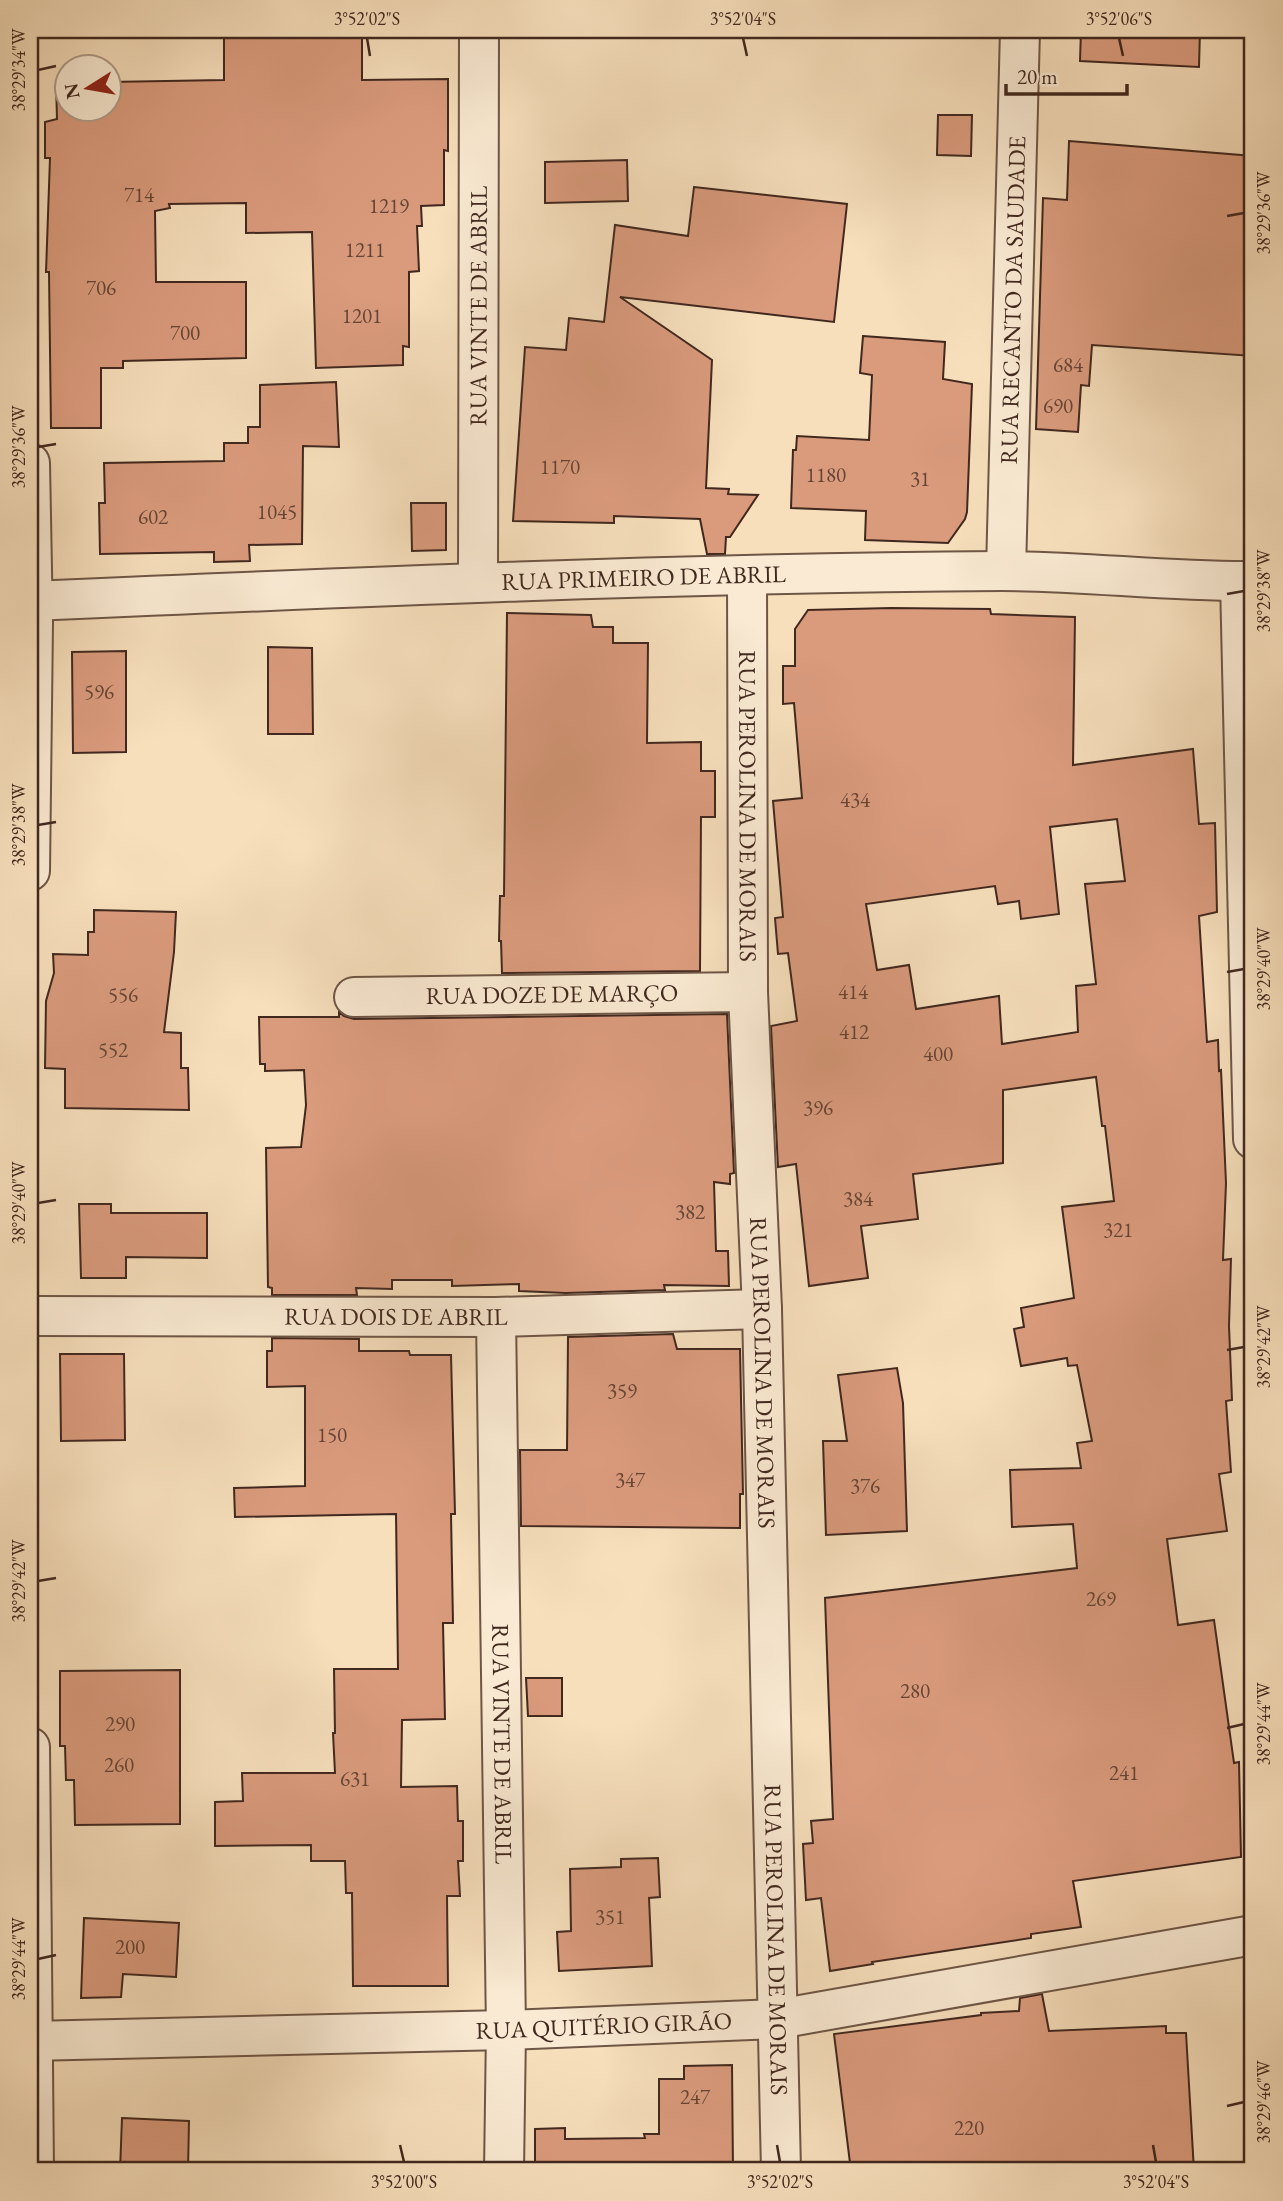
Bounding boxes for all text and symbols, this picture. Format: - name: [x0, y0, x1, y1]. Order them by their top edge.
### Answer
- text: 3°52'02"S: [334, 7, 400, 30]
- text: 3°52'04"S: [710, 7, 776, 30]
- text: 3°52'06"S: [1086, 7, 1152, 30]
- text: 38°29'34"W: [7, 28, 30, 112]
- north arrow: [52, 52, 122, 122]
- scale bar: [1006, 52, 1127, 96]
- text: 20 m: [1017, 63, 1058, 90]
- text: N: [58, 81, 86, 101]
- street label: RUA RECANTO DA SAUDADE: [993, 136, 1032, 465]
- text: 38°29'36"W: [1252, 171, 1275, 255]
- house number: 714: [124, 181, 155, 208]
- street label: RUA VINTE DE ABRIL: [462, 186, 494, 426]
- house number: 1219: [369, 192, 409, 219]
- house number: 1211: [345, 236, 385, 263]
- house number: 706: [86, 274, 116, 301]
- house number: 1201: [342, 302, 382, 329]
- house number: 700: [170, 319, 200, 346]
- house number: 684: [1053, 351, 1084, 378]
- house number: 690: [1043, 392, 1073, 419]
- text: 38°29'36"W: [7, 405, 30, 489]
- house number: 1170: [540, 453, 580, 480]
- house number: 1180: [806, 461, 846, 488]
- house number: 31: [910, 465, 930, 492]
- house number: 1045: [257, 498, 297, 525]
- house number: 602: [138, 503, 168, 530]
- text: 38°29'38"W: [1252, 549, 1275, 633]
- street label: RUA PRIMEIRO DE ABRIL: [501, 558, 786, 597]
- street label: RUA PEROLINA DE MORAIS: [732, 650, 764, 962]
- house number: 596: [84, 678, 114, 705]
- text: 38°29'38"W: [7, 783, 30, 867]
- house number: 434: [840, 786, 871, 813]
- text: 38°29'40"W: [1252, 927, 1275, 1011]
- street label: RUA DOZE DE MARÇO: [425, 977, 679, 1011]
- house number: 414: [838, 978, 869, 1005]
- house number: 556: [108, 981, 138, 1008]
- house number: 412: [839, 1018, 869, 1045]
- house number: 552: [98, 1036, 128, 1063]
- house number: 400: [923, 1040, 953, 1067]
- house number: 396: [803, 1094, 833, 1121]
- text: 38°29'40"W: [7, 1161, 30, 1245]
- house number: 384: [843, 1185, 874, 1212]
- house number: 382: [675, 1198, 705, 1225]
- street label: RUA PEROLINA DE MORAIS: [743, 1216, 783, 1529]
- house number: 321: [1103, 1216, 1133, 1243]
- street label: RUA DOIS DE ABRIL: [284, 1301, 508, 1332]
- text: 38°29'42"W: [1252, 1305, 1275, 1389]
- house number: 359: [607, 1377, 637, 1404]
- house number: 150: [317, 1421, 347, 1448]
- house number: 347: [615, 1466, 646, 1493]
- house number: 376: [850, 1472, 880, 1499]
- text: 38°29'42"W: [7, 1539, 30, 1623]
- house number: 269: [1086, 1585, 1116, 1612]
- street label: RUA VINTE DE ABRIL: [485, 1623, 520, 1864]
- house number: 280: [900, 1677, 930, 1704]
- text: 38°29'44"W: [1252, 1682, 1275, 1766]
- house number: 290: [105, 1710, 135, 1737]
- house number: 260: [104, 1751, 134, 1778]
- house number: 241: [1109, 1759, 1139, 1786]
- house number: 631: [340, 1765, 370, 1792]
- street label: RUA PEROLINA DE MORAIS: [757, 1783, 795, 2096]
- house number: 351: [595, 1903, 625, 1930]
- text: 38°29'44"W: [7, 1917, 30, 2001]
- house number: 200: [115, 1933, 145, 1960]
- street label: RUA QUITÉRIO GIRÃO: [475, 2005, 733, 2046]
- text: 38°29'46"W: [1252, 2060, 1275, 2144]
- house number: 247: [680, 2083, 711, 2110]
- house number: 220: [954, 2114, 984, 2141]
- text: 3°52'00"S: [371, 2170, 437, 2193]
- text: 3°52'02"S: [747, 2170, 813, 2193]
- text: 3°52'04"S: [1123, 2170, 1189, 2193]

